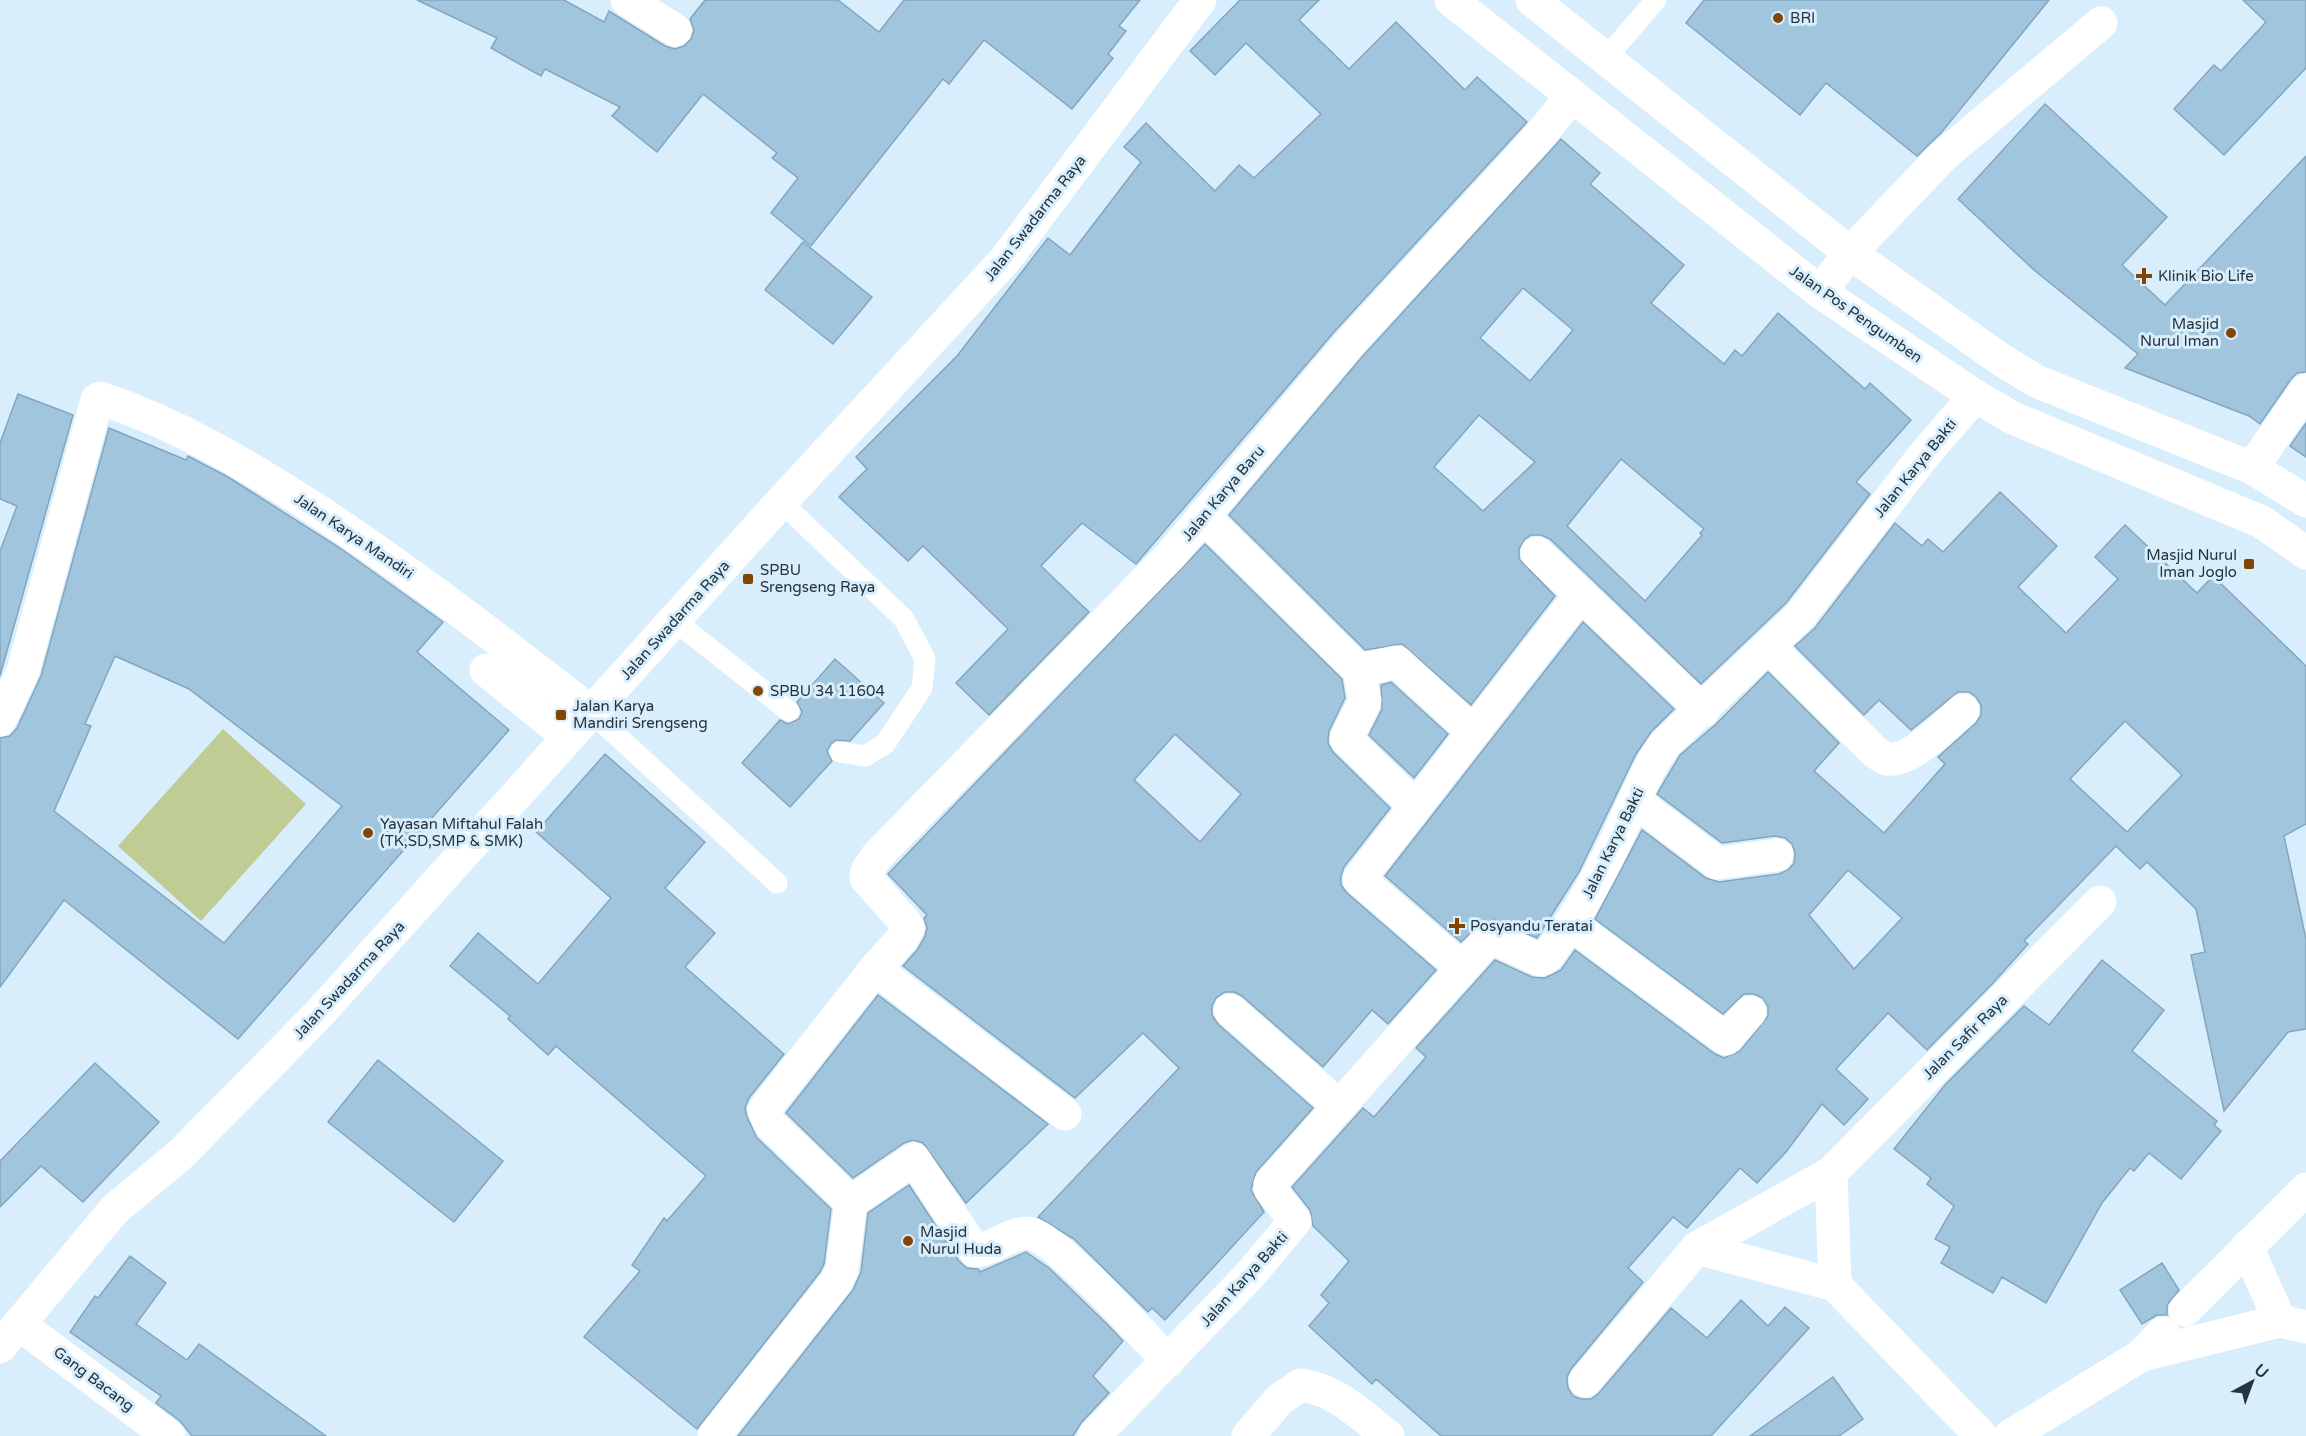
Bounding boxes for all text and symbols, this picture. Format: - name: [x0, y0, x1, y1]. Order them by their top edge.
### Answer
- place label: BRI: [1790, 9, 1815, 27]
- marker: BRI: [1771, 11, 1785, 25]
- street label: Jalan Swadarma Raya: [980, 151, 1090, 285]
- street label: Jalan Pos Pengumben: [1786, 261, 1926, 367]
- marker: Klinik Bio Life: [2135, 267, 2153, 285]
- place label: Klinik Bio Life: [2158, 267, 2254, 285]
- place label: Masjid Nurul Iman: [2140, 315, 2219, 350]
- marker: Masjid Nurul Iman: [2224, 326, 2238, 340]
- street label: Jalan Karya Bakti: [1870, 415, 1960, 521]
- street label: Jalan Karya Baru: [1178, 442, 1268, 544]
- street label: Jalan Karya Mandiri: [291, 489, 417, 583]
- place label: Masjid Nurul Iman Joglo: [2146, 546, 2237, 581]
- street label: Jalan Swadarma Raya: [617, 556, 733, 684]
- marker: Masjid Nurul Iman Joglo: [2242, 557, 2256, 571]
- place label: SPBU Srengseng Raya: [760, 561, 875, 596]
- marker: SPBU Srengseng Raya: [741, 572, 755, 586]
- place label: SPBU 34 11604: [770, 682, 885, 700]
- marker: SPBU 34 11604: [751, 684, 765, 698]
- place label: Jalan Karya Mandiri Srengseng: [573, 697, 708, 732]
- marker: Jalan Karya Mandiri Srengseng: [554, 708, 568, 722]
- street label: Jalan Karya Bakti: [1578, 784, 1648, 902]
- place label: Yayasan Miftahul Falah (TK,SD,SMP & SMK): [380, 815, 543, 850]
- marker: Yayasan Miftahul Falah (TK,SD,SMP & SMK): [361, 826, 375, 840]
- street label: Jalan Swadarma Raya: [290, 917, 408, 1043]
- marker: Posyandu Teratai: [1448, 917, 1466, 935]
- place label: Posyandu Teratai: [1470, 917, 1593, 935]
- street label: Jalan Safir Raya: [1919, 991, 2011, 1083]
- place label: Masjid Nurul Huda: [920, 1223, 1002, 1258]
- street label: Jalan Karya Bakti: [1197, 1228, 1291, 1330]
- marker: Masjid Nurul Huda: [901, 1234, 915, 1248]
- street label: Gang Bacang: [50, 1343, 138, 1415]
- north arrow: [2222, 1352, 2282, 1412]
- text: U: [2250, 1360, 2272, 1383]

